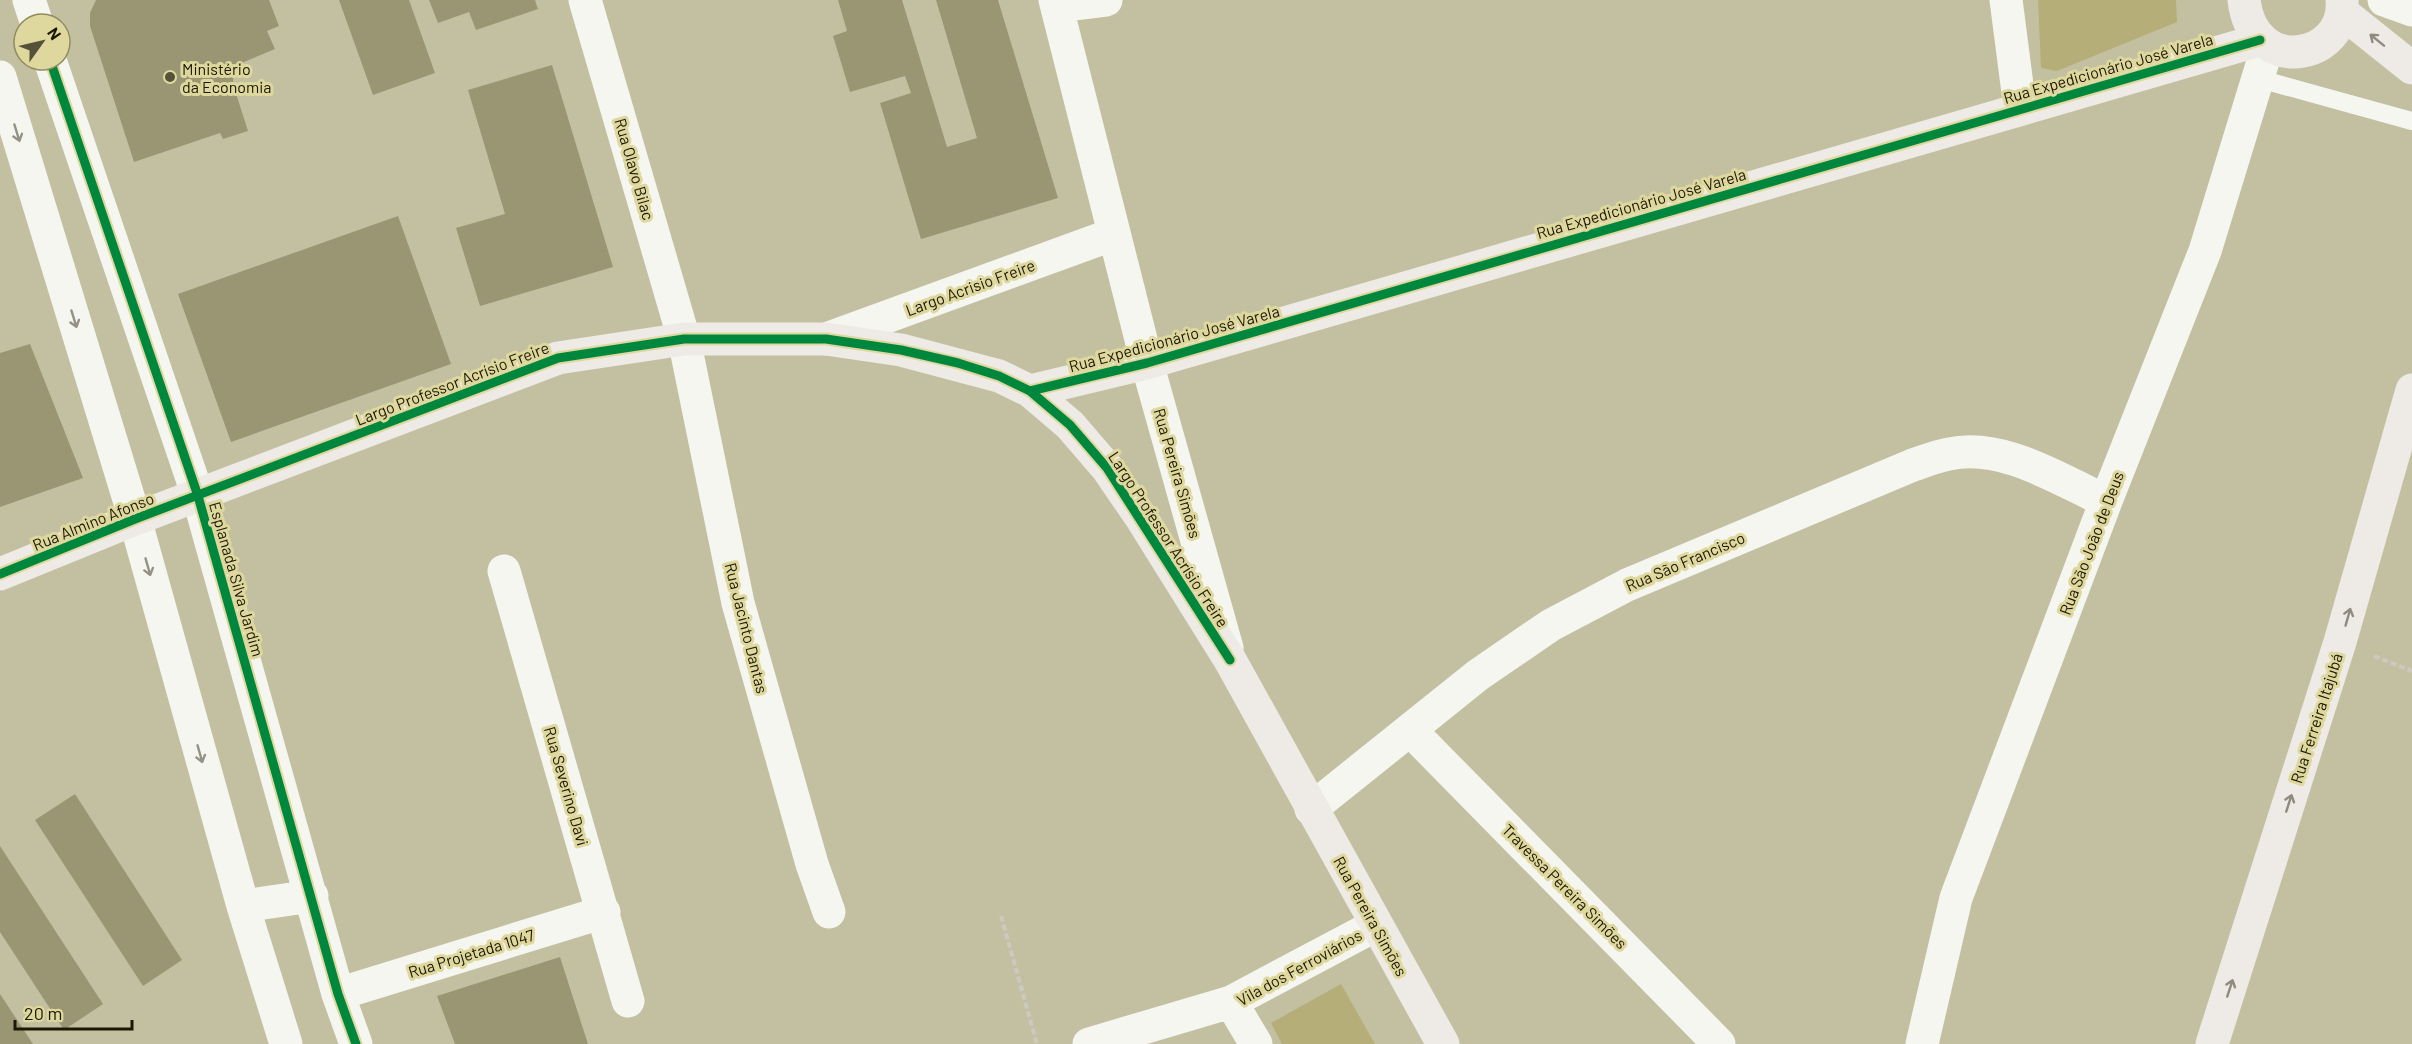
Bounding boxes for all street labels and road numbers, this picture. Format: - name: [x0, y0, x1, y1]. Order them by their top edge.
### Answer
- street label: Rua Expedicionário José Varela: [2001, 29, 2215, 107]
- street label: Rua Olavo Bilac: [611, 116, 659, 222]
- street label: Rua Expedicionário José Varela: [1534, 164, 1748, 242]
- street label: Largo Acrisio Freire: [903, 255, 1037, 319]
- street label: Rua Expedicionário José Varela: [1067, 301, 1281, 375]
- street label: Largo Professor Acrísio Freire: [353, 337, 551, 429]
- street label: Rua Pereira Simões: [1150, 406, 1206, 540]
- street label: Largo Professor Acrísio Freire: [1105, 448, 1233, 630]
- street label: Rua São João de Deus: [2055, 469, 2127, 617]
- street label: Rua Almino Afonso: [30, 488, 156, 554]
- street label: Esplanada Silva Jardim: [206, 499, 268, 659]
- street label: Rua São Francisco: [1623, 527, 1747, 595]
- street label: Rua Jacinto Dantas: [722, 561, 772, 695]
- street label: Rua Ferreira Itajubá: [2286, 651, 2346, 785]
- street label: Rua Severino Davi: [541, 724, 593, 848]
- street label: Travessa Pereira Simões: [1499, 820, 1631, 952]
- street label: Rua Pereira Simões: [1330, 853, 1412, 979]
- street label: Rua Projetada 1047: [406, 925, 537, 981]
- street label: Vila dos Ferroviários: [1233, 925, 1365, 1009]

